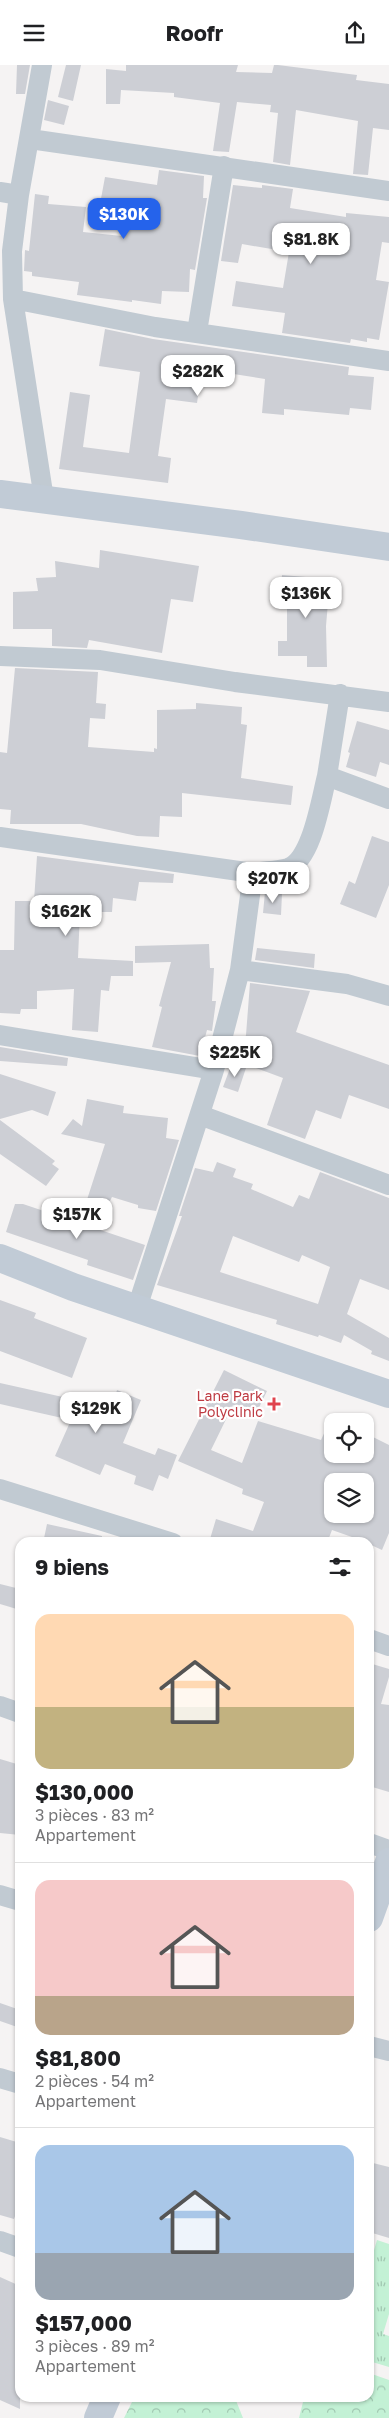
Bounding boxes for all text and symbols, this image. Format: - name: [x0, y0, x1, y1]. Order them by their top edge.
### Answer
- icon: menu: [20, 19, 48, 47]
- text: Roofr: [166, 19, 223, 46]
- icon: share: [341, 19, 369, 47]
- pin: $130K: [89, 197, 159, 240]
- text: $130K: [99, 204, 149, 224]
- pin: $81.8K: [270, 223, 352, 265]
- text: $81.8K: [283, 229, 339, 249]
- pin: $282K: [163, 355, 233, 397]
- text: $282K: [172, 361, 224, 381]
- pin: $136K: [271, 577, 341, 619]
- text: $136K: [281, 583, 331, 603]
- pin: $207K: [238, 861, 308, 904]
- text: $207K: [247, 868, 299, 888]
- pin: $162K: [31, 895, 101, 937]
- text: $162K: [41, 901, 91, 921]
- pin: $225K: [200, 1035, 270, 1078]
- text: $225K: [209, 1042, 261, 1062]
- pin: $157K: [42, 1197, 112, 1240]
- text: $157K: [52, 1204, 102, 1224]
- place label: Lane Park Polyclinic: [196, 1387, 263, 1420]
- pin: $129K: [61, 1391, 131, 1434]
- marker: Lane Park Polyclinic: [267, 1397, 281, 1411]
- text: $129K: [71, 1398, 121, 1418]
- map controls: [324, 1413, 374, 1523]
- button: locate: [324, 1413, 374, 1463]
- button: layers: [324, 1473, 374, 1523]
- icon: filters: [326, 1553, 354, 1581]
- text: 9 biens: [35, 1554, 109, 1580]
- icon: home: [150, 1647, 240, 1737]
- text: $130,000: [35, 1779, 134, 1805]
- text: 3 pièces · 83 m²: [35, 1805, 154, 1825]
- text: Appartement: [35, 1825, 136, 1845]
- icon: home: [150, 1912, 240, 2002]
- text: $81,800: [35, 2045, 121, 2071]
- text: 2 pièces · 54 m²: [35, 2071, 154, 2091]
- text: Appartement: [35, 2091, 136, 2111]
- icon: home: [150, 2177, 240, 2267]
- text: $157,000: [35, 2310, 132, 2336]
- text: 3 pièces · 89 m²: [35, 2336, 154, 2356]
- text: Appartement: [35, 2356, 136, 2376]

